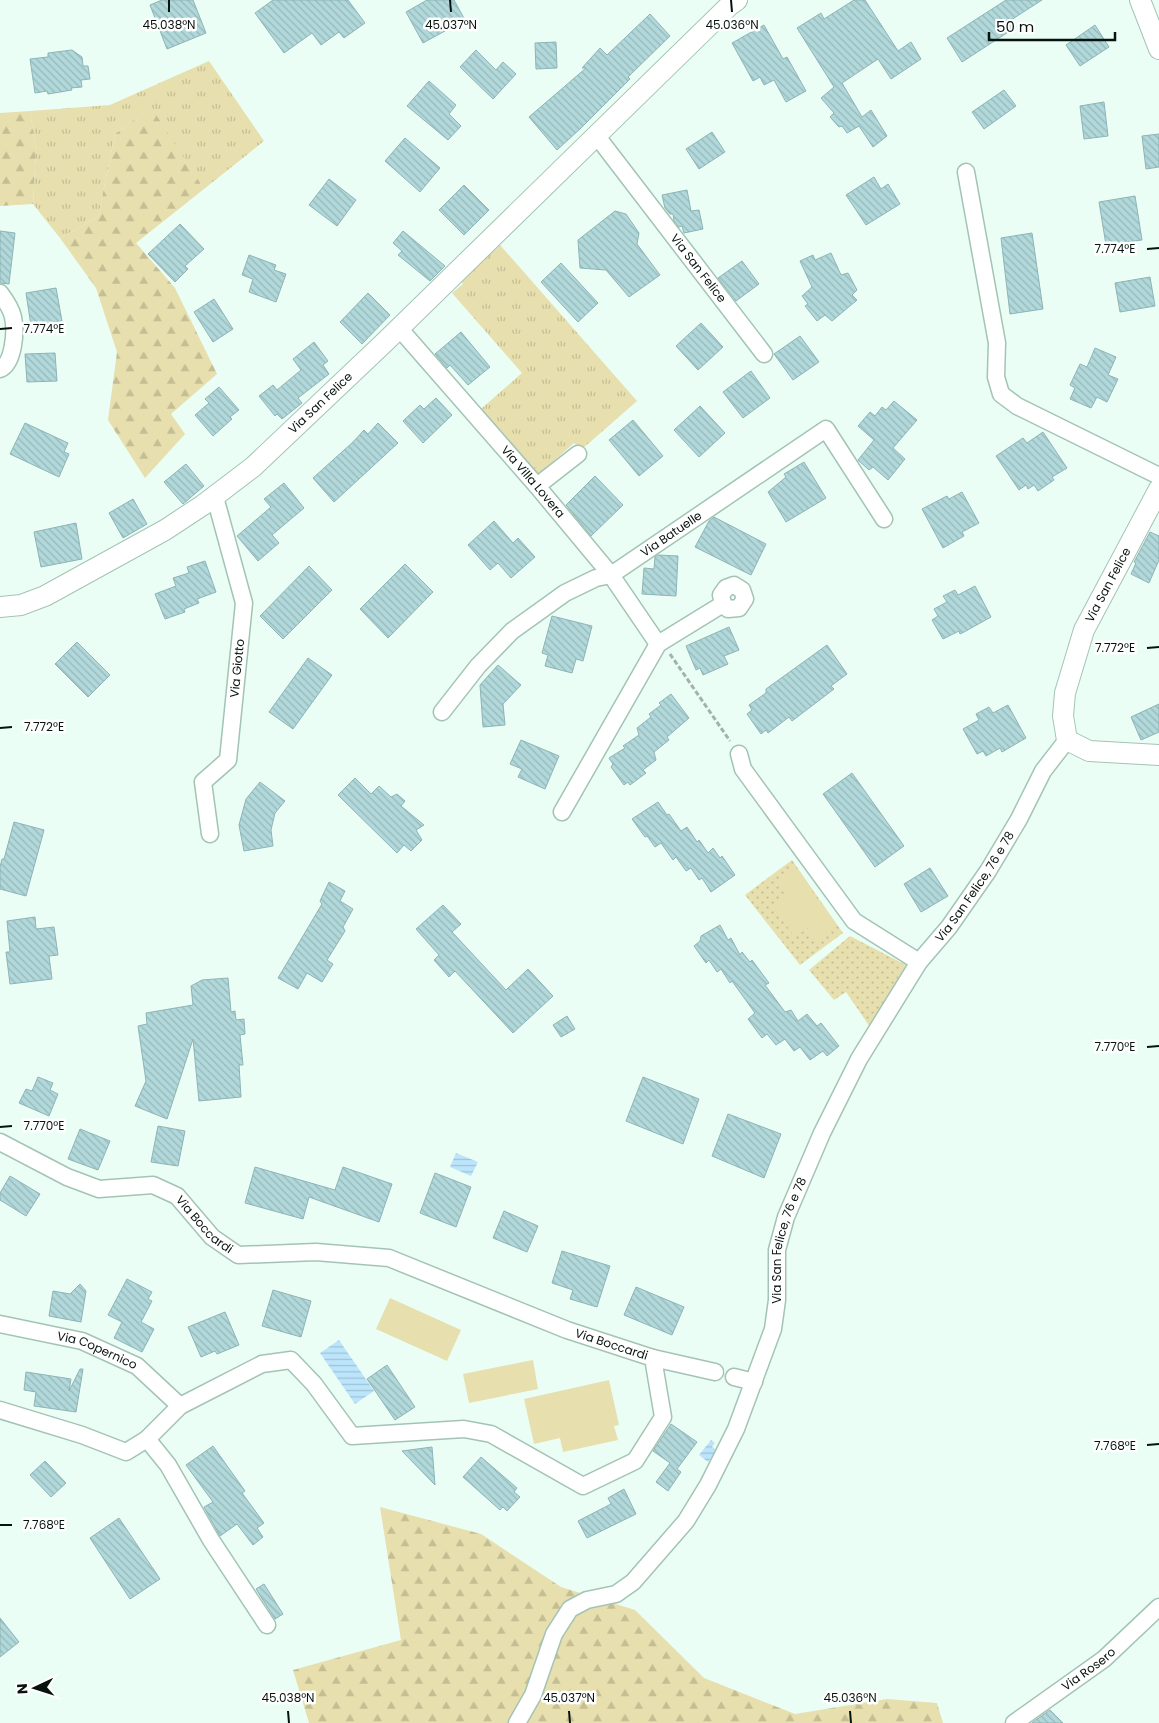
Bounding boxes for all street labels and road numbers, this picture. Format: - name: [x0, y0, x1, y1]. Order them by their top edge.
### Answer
- street label: Via San Felice: [667, 230, 731, 306]
- street label: Via San Felice: [284, 368, 356, 437]
- street label: Via Villa Lovera: [497, 442, 569, 521]
- street label: Via Batuelle: [637, 507, 705, 561]
- street label: Via San Felice: [1081, 544, 1134, 625]
- street label: Via Giotto: [225, 638, 248, 698]
- street label: Via San Felice, 76 e 78: [931, 828, 1018, 945]
- street label: Via San Felice, 76 e 78: [768, 1174, 810, 1304]
- street label: Via Boccardi: [172, 1192, 237, 1257]
- street label: Via Boccardi: [573, 1324, 650, 1364]
- street label: Via Copernico: [56, 1327, 140, 1373]
- street label: Via Rosero: [1058, 1643, 1119, 1695]

